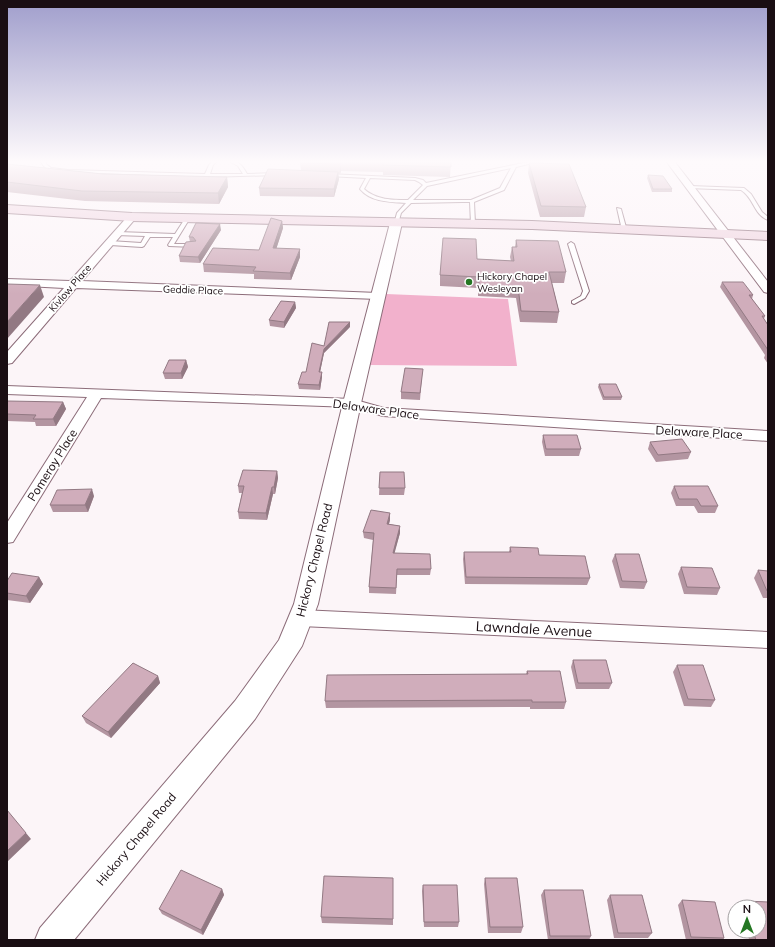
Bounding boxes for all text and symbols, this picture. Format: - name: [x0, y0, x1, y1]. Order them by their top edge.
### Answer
- street label: Kivlow Place: [46, 262, 94, 314]
- place label: Hickory Chapel Wesleyan: [477, 270, 547, 295]
- marker: Hickory Chapel Wesleyan: [464, 277, 474, 287]
- street label: Geddie Place: [163, 282, 223, 298]
- street label: Delaware Place: [332, 396, 420, 422]
- street label: Delaware Place: [655, 422, 743, 442]
- street label: Pomeroy Place: [24, 426, 80, 504]
- street label: Hickory Chapel Road: [293, 502, 335, 618]
- street label: Lawndale Avenue: [475, 617, 593, 641]
- street label: Hickory Chapel Road: [93, 789, 179, 889]
- north arrow: [727, 899, 767, 939]
- text: N: [743, 902, 751, 916]

